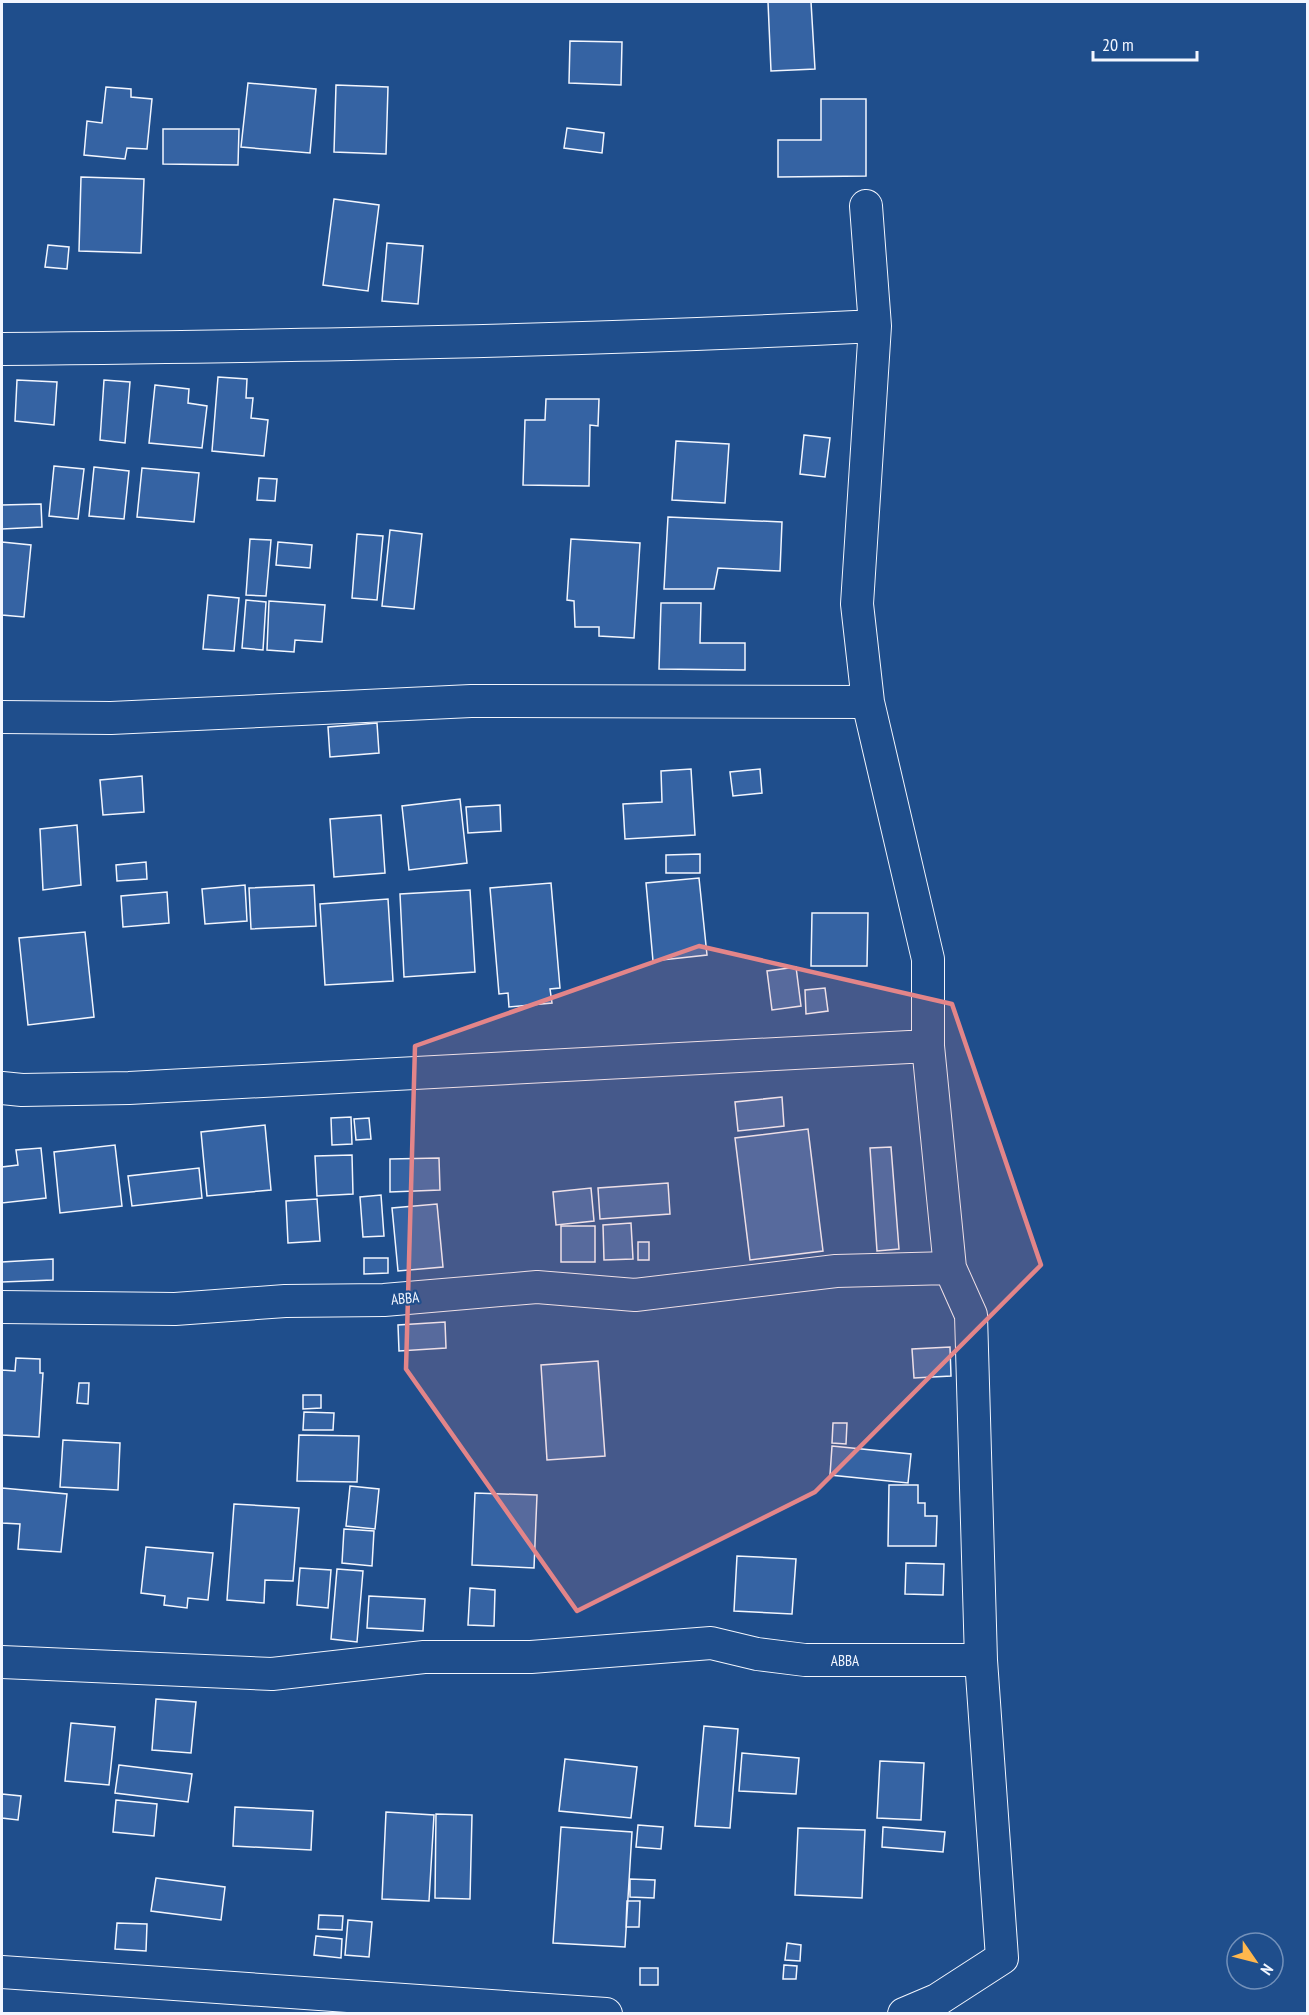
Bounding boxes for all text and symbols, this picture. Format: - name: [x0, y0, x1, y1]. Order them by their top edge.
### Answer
- scale bar: [1093, 24, 1196, 62]
- text: 20 m: [1102, 33, 1134, 56]
- street label: ABBA: [390, 1287, 421, 1309]
- street label: ABBA: [831, 1651, 860, 1670]
- north arrow: [1225, 1931, 1285, 1991]
- text: N: [1257, 1960, 1278, 1979]

